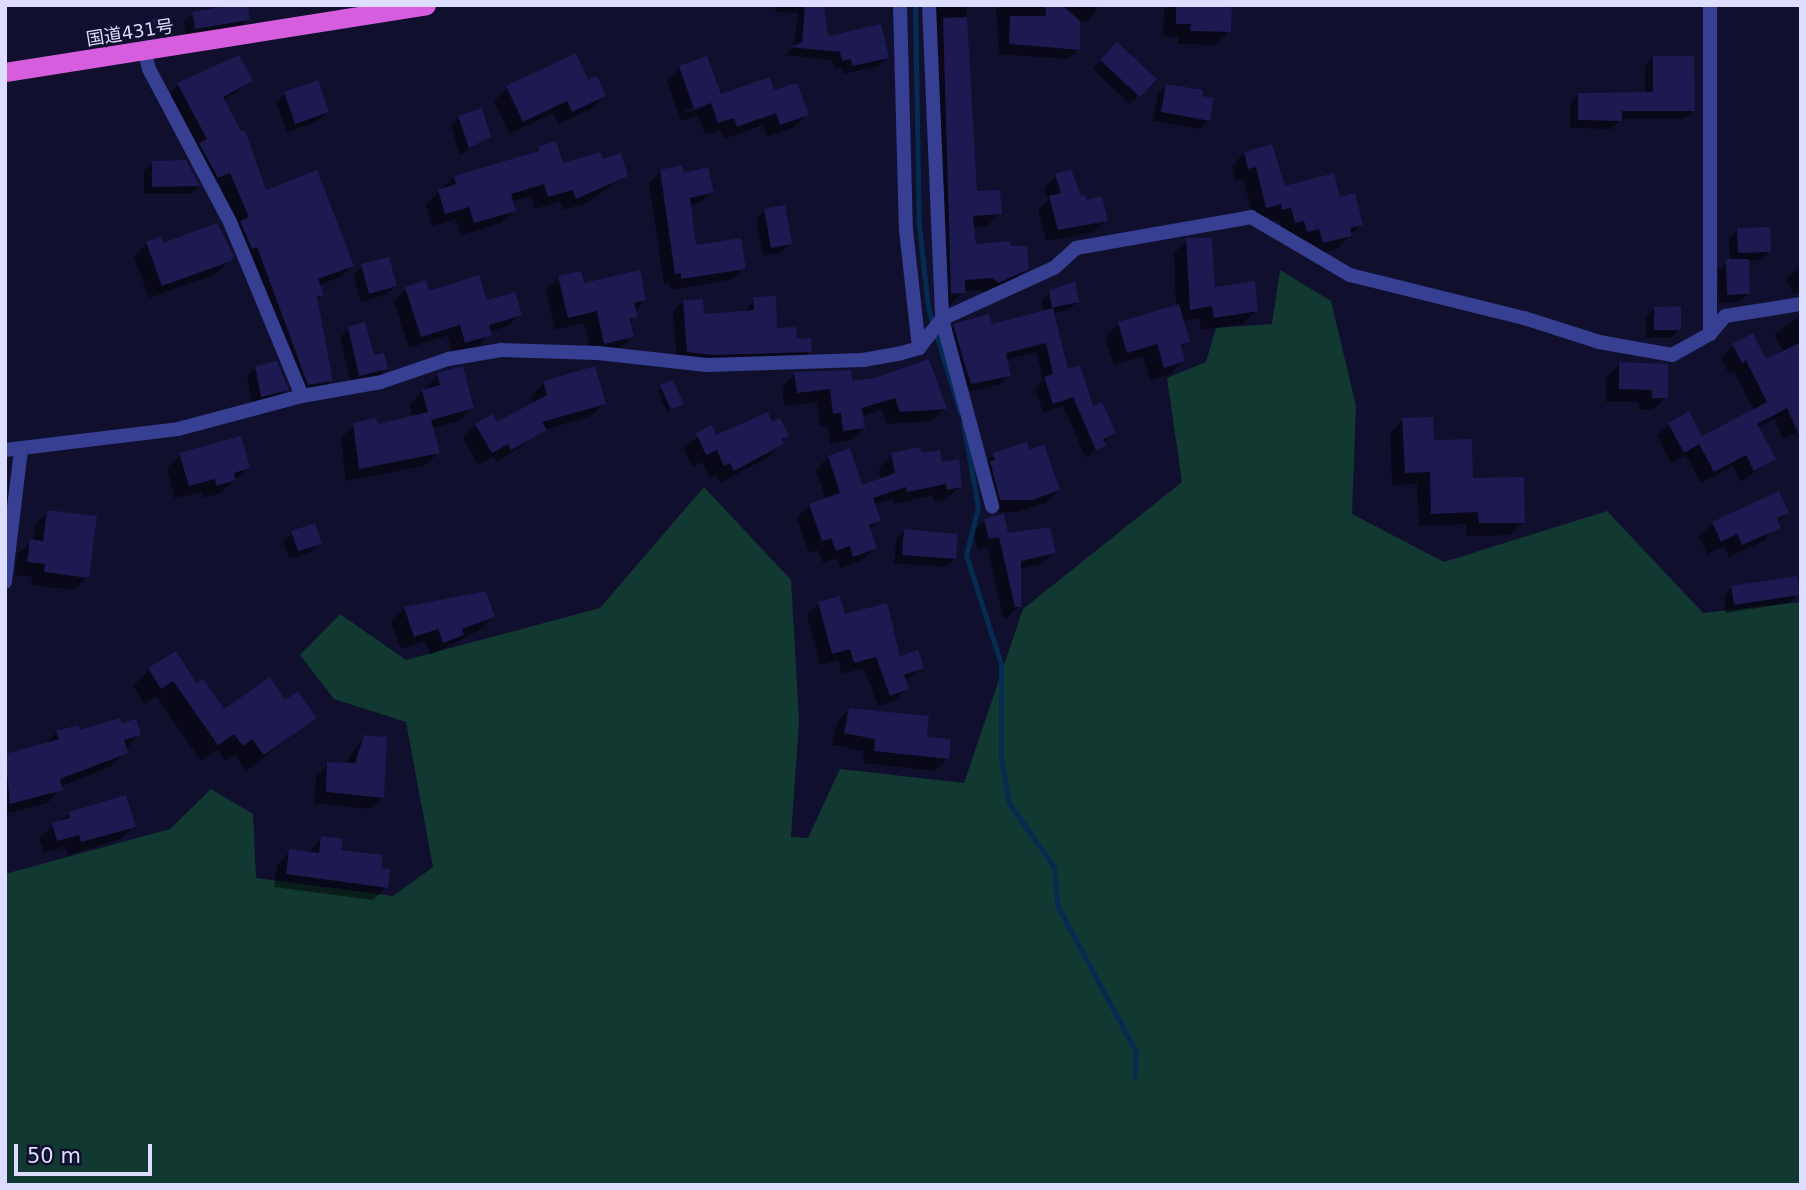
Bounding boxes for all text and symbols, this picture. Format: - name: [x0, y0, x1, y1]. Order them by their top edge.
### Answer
- street label: 国道431号: [85, 15, 175, 51]
- scale bar: [18, 1130, 156, 1174]
- text: 50 m: [27, 1144, 81, 1168]

